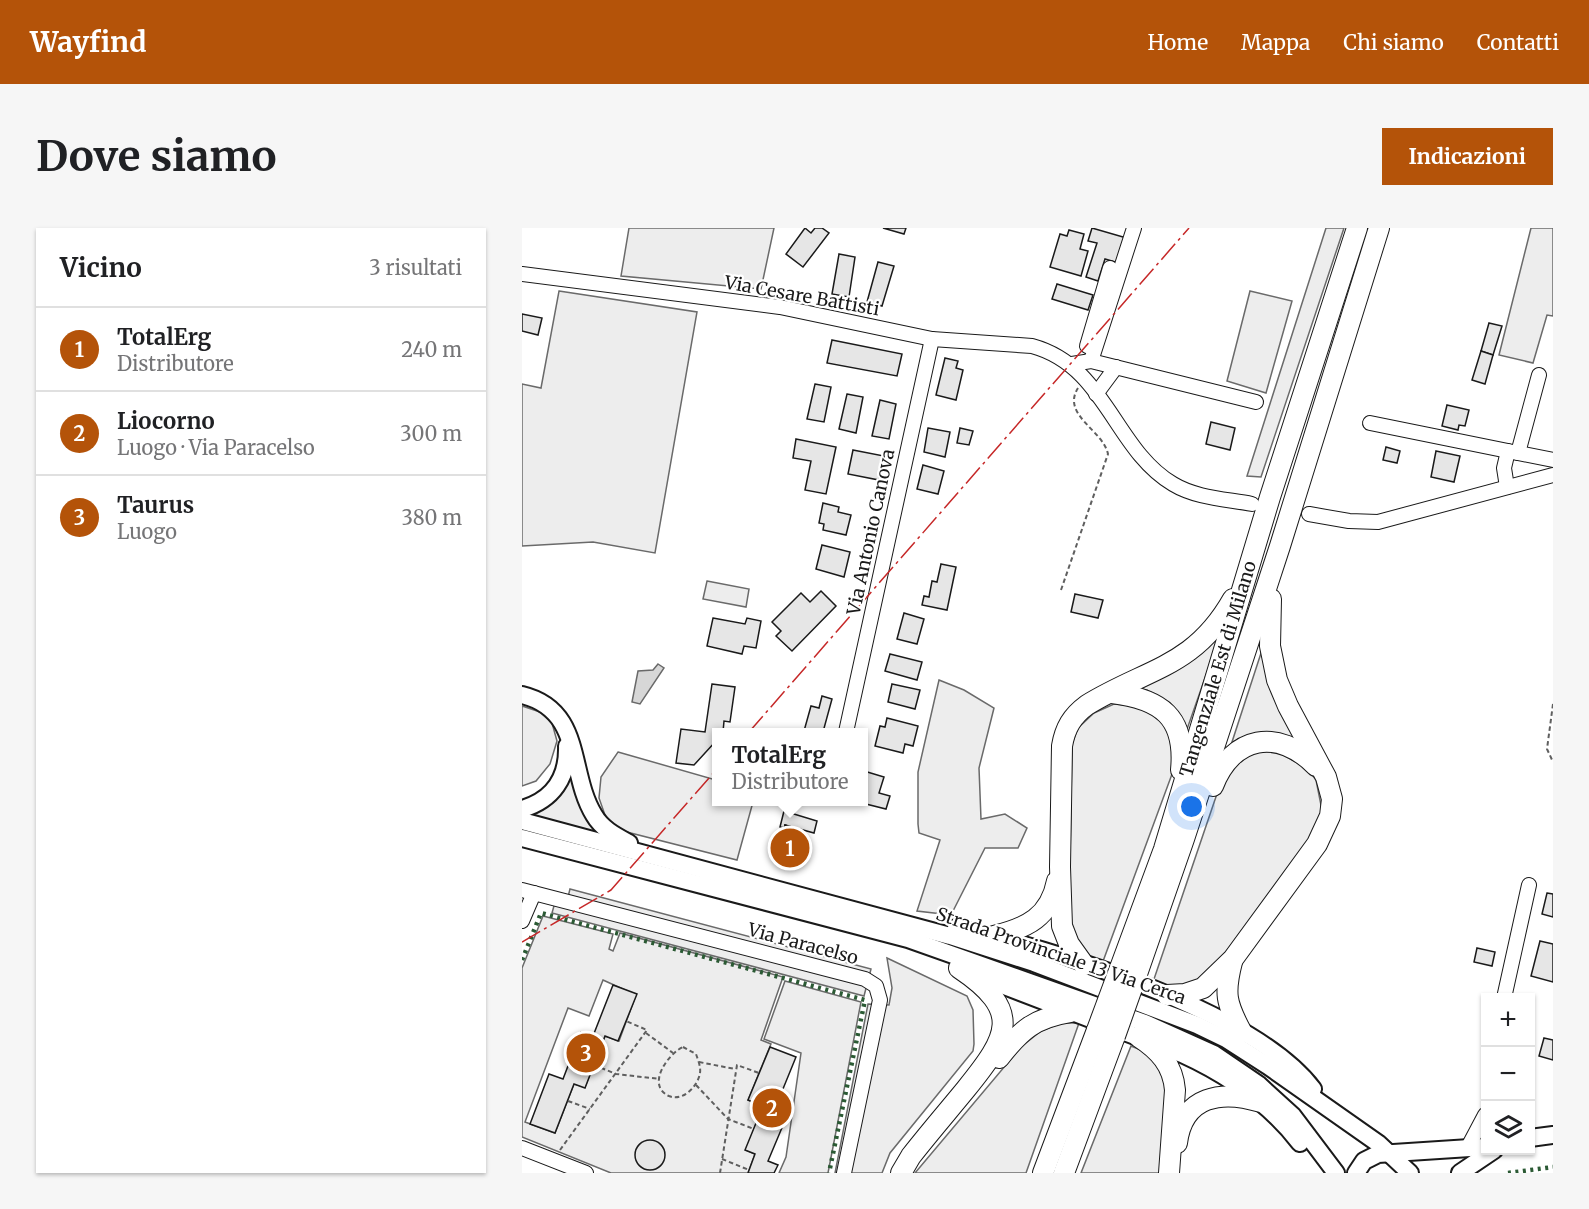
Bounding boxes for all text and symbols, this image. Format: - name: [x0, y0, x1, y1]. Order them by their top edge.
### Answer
- text: Wayfind: [30, 24, 146, 60]
- text: Home: [1148, 29, 1208, 56]
- text: Mappa: [1241, 29, 1310, 56]
- text: Chi siamo: [1343, 29, 1444, 56]
- text: Contatti: [1477, 29, 1559, 56]
- button: Indicazioni: [1382, 128, 1553, 185]
- text: Dove siamo: [36, 130, 276, 182]
- text: Vicino: [60, 251, 142, 284]
- text: 3 risultati: [369, 255, 462, 280]
- street label: Via Cesare Battisti: [722, 270, 881, 320]
- text: TotalErg: [117, 323, 211, 351]
- text: 1: [75, 337, 84, 362]
- text: 240 m: [401, 337, 462, 362]
- text: Distributore: [117, 351, 234, 376]
- text: Liocorno: [117, 407, 215, 435]
- text: 2: [74, 421, 85, 446]
- text: 300 m: [400, 421, 462, 446]
- text: Luogo · Via Paracelso: [117, 435, 315, 460]
- street label: Via Antonio Canova: [841, 446, 899, 618]
- text: Taurus: [117, 491, 194, 519]
- text: 3: [74, 505, 85, 530]
- text: 380 m: [401, 505, 462, 530]
- text: Luogo: [117, 519, 177, 544]
- street label: Tangenziale Est di Milano: [1174, 558, 1261, 779]
- popup: [712, 728, 868, 806]
- text: TotalErg: [732, 741, 826, 769]
- text: Distributore: [732, 769, 848, 794]
- your location: [1177, 792, 1206, 821]
- pin: 1: [770, 826, 810, 870]
- street label: Strada Provinciale 13 Via Cerca: [933, 902, 1189, 1009]
- street label: Via Paracelso: [744, 917, 861, 969]
- map controls: [1481, 993, 1535, 1155]
- button: +: [1481, 993, 1535, 1047]
- pin: 3: [566, 1030, 606, 1076]
- button: −: [1481, 1047, 1535, 1101]
- pin: 2: [752, 1086, 792, 1130]
- button: layers: [1481, 1101, 1535, 1155]

